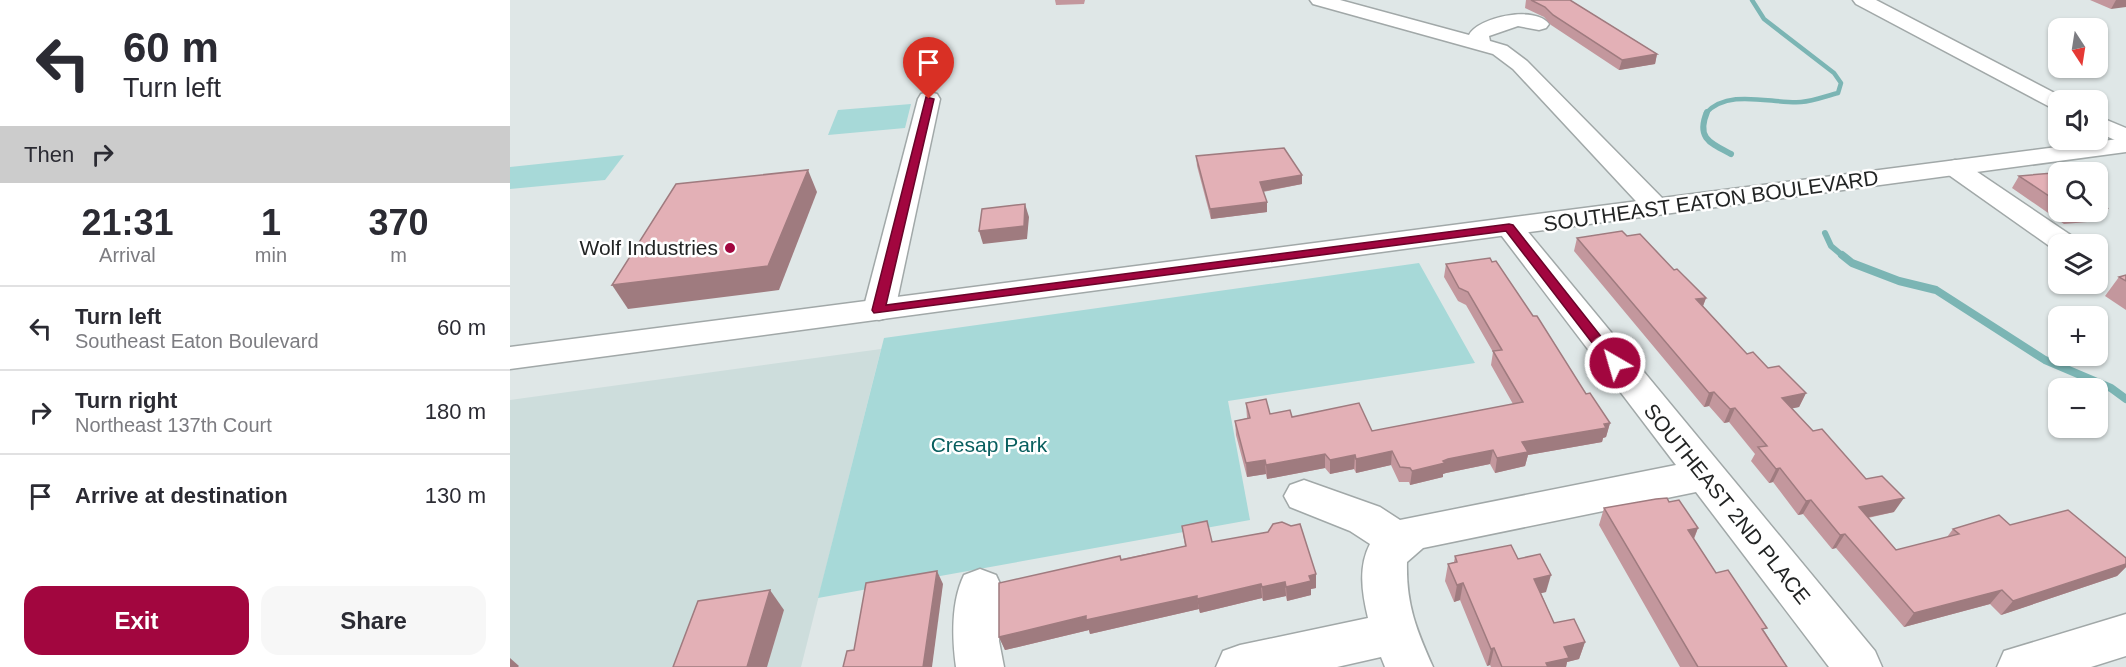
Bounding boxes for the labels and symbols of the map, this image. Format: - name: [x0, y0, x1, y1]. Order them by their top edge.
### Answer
- north arrow: [2048, 18, 2108, 78]
- pin: [903, 37, 954, 99]
- street label: SOUTHEAST EATON BOULEVARD: [1542, 166, 1880, 235]
- place label: Wolf Industries: [580, 236, 718, 259]
- marker: Wolf Industries: [723, 241, 737, 255]
- position arrow: [1583, 331, 1647, 395]
- street label: SOUTHEAST 2ND PLACE: [1640, 399, 1815, 608]
- park label: Cresap Park: [931, 433, 1048, 456]

